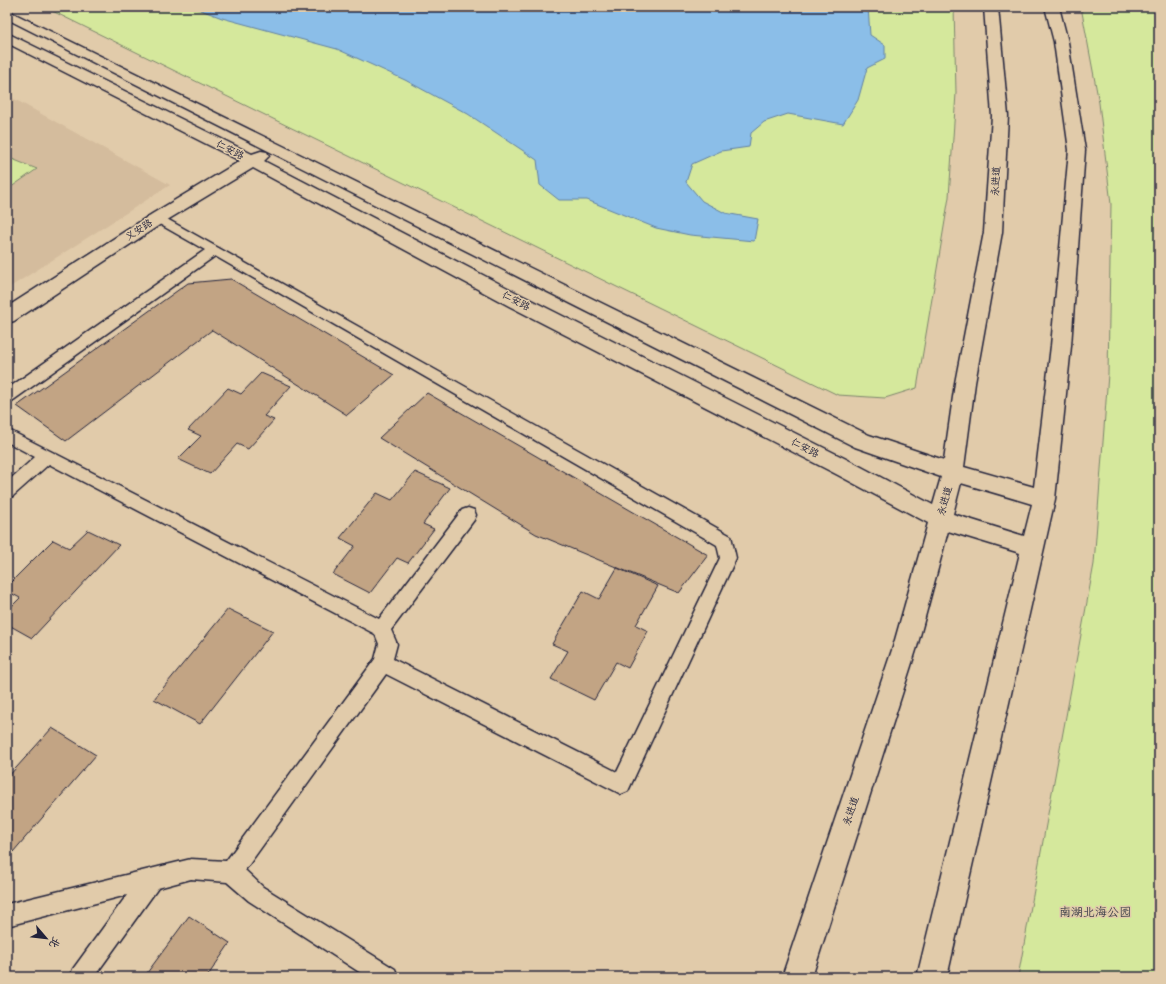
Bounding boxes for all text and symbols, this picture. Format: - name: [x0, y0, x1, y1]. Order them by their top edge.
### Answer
- street label: 仁安路: [214, 138, 246, 162]
- street label: 永进道: [989, 166, 1003, 196]
- street label: 义安路: [123, 217, 155, 243]
- street label: 仁安路: [500, 289, 532, 313]
- street label: 仁安路: [789, 436, 821, 460]
- street label: 永进道: [935, 485, 955, 517]
- street label: 永进道: [841, 795, 861, 827]
- park label: 南湖北海公园: [1059, 905, 1131, 920]
- north arrow: [26, 918, 66, 958]
- text: 北: [46, 935, 63, 950]

